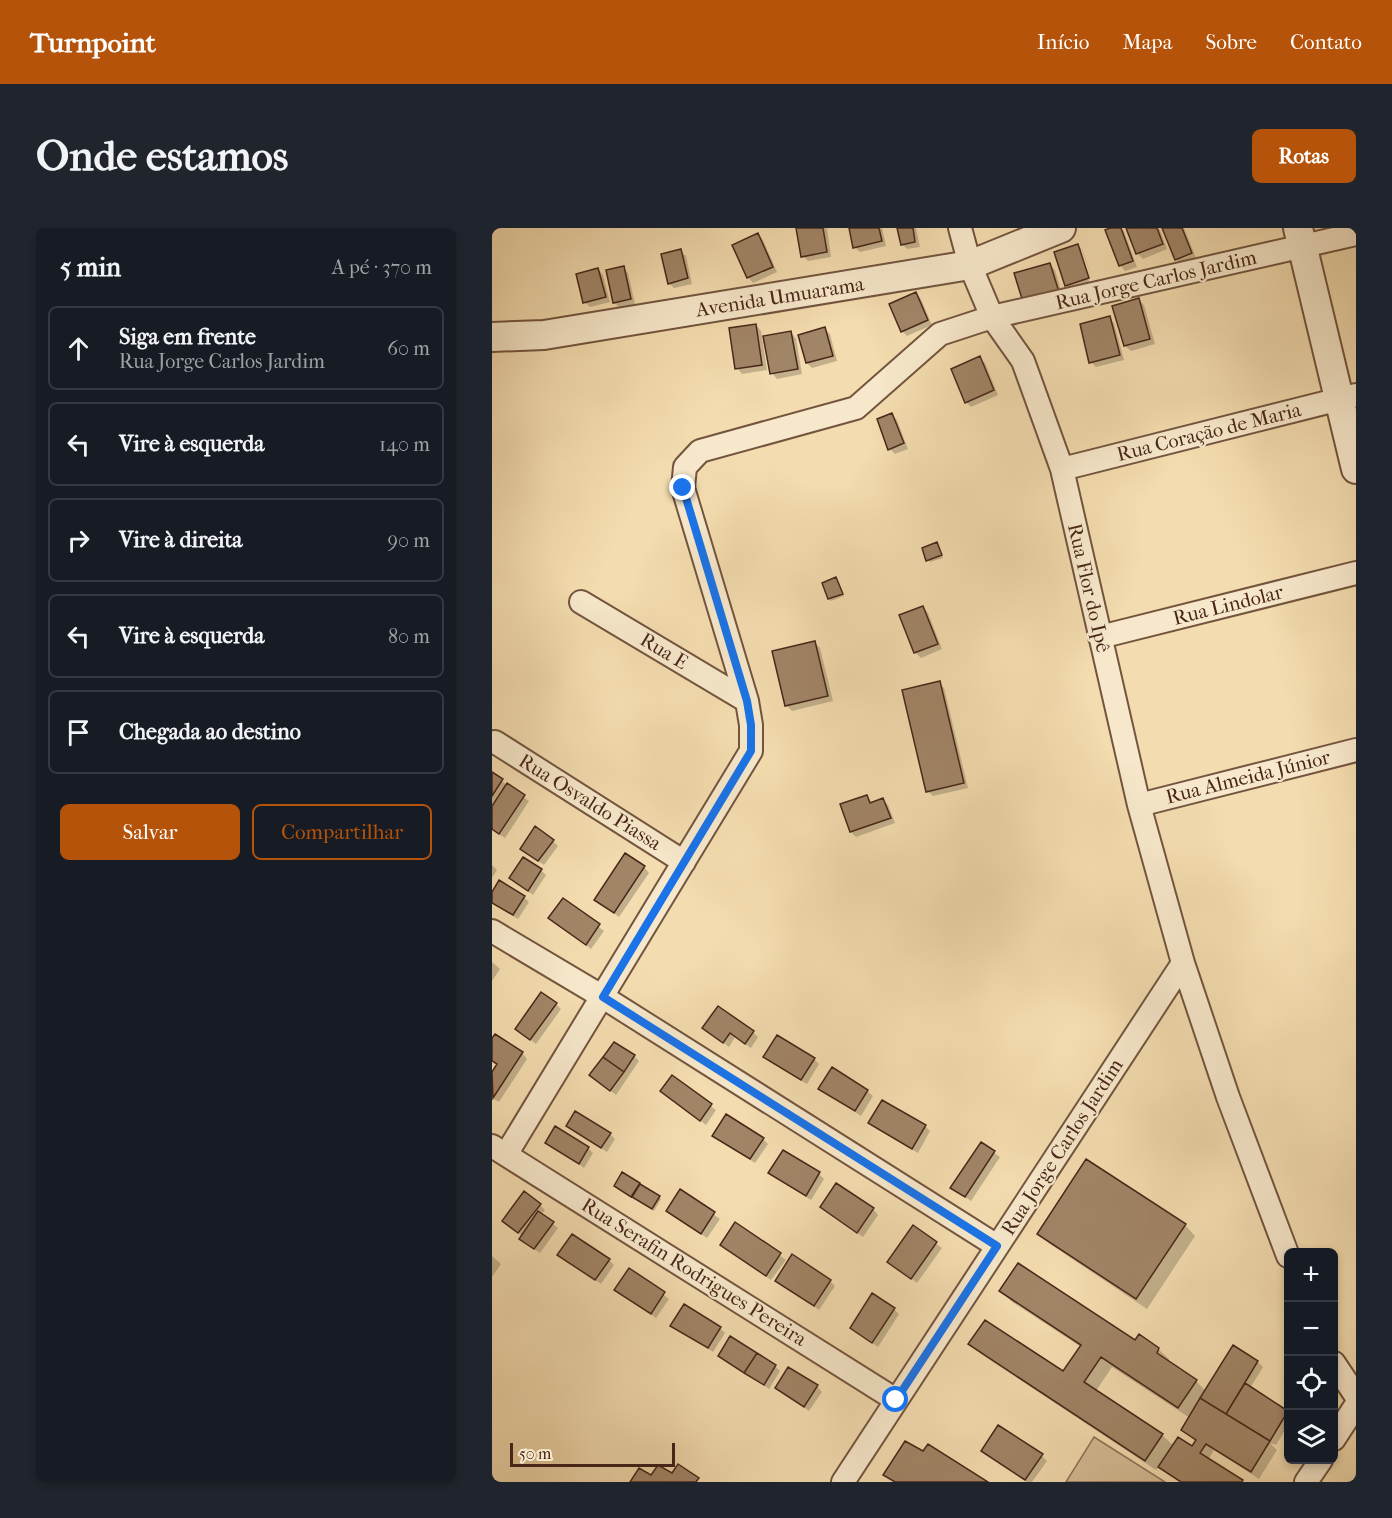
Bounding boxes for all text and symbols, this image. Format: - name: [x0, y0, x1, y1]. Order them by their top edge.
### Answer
- text: Turnpoint: [30, 26, 156, 59]
- text: Início: [1037, 30, 1089, 54]
- text: Mapa: [1122, 30, 1172, 54]
- text: Sobre: [1205, 30, 1257, 54]
- text: Contato: [1290, 30, 1362, 54]
- button: Rotas: [1252, 129, 1356, 183]
- text: Onde estamos: [36, 132, 288, 181]
- street label: Rua Jorge Carlos Jardim: [1053, 246, 1259, 314]
- text: 5 min: [60, 252, 121, 283]
- text: A pé · 370 m: [332, 256, 432, 279]
- street label: Avenida Umuarama: [693, 272, 867, 322]
- text: Siga em frente: [119, 324, 256, 350]
- icon: ahead: [62, 332, 95, 365]
- text: 60 m: [387, 337, 430, 360]
- text: Rua Jorge Carlos Jardim: [119, 350, 325, 373]
- street label: Rua Coração de Maria: [1115, 398, 1304, 466]
- icon: left: [62, 428, 95, 461]
- text: Vire à esquerda: [119, 431, 264, 457]
- text: 140 m: [379, 433, 430, 456]
- route end: [669, 474, 695, 500]
- street label: Rua Flor do Ipê: [1063, 521, 1115, 655]
- icon: right: [62, 524, 95, 557]
- text: Vire à direita: [119, 527, 242, 553]
- text: 90 m: [388, 529, 430, 552]
- street label: Rua Lindolar: [1171, 580, 1286, 630]
- icon: left: [62, 620, 95, 653]
- text: Vire à esquerda: [119, 623, 264, 649]
- text: 80 m: [388, 625, 430, 648]
- street label: Rua E: [636, 628, 692, 674]
- icon: arrive: [62, 716, 95, 749]
- text: Chegada ao destino: [119, 719, 301, 745]
- street label: Rua Almeida Júnior: [1163, 745, 1333, 809]
- street label: Rua Osvaldo Piassa: [515, 749, 666, 855]
- button: Salvar: [60, 804, 240, 860]
- button: Compartilhar: [252, 804, 432, 860]
- street label: Rua Jorge Carlos Jardim: [996, 1054, 1128, 1240]
- street label: Rua Serafin Rodrigues Pereira: [577, 1193, 811, 1351]
- map controls: [1284, 1248, 1338, 1464]
- button: +: [1284, 1248, 1338, 1302]
- button: −: [1284, 1302, 1338, 1356]
- button: locate: [1284, 1356, 1338, 1410]
- route start: [882, 1386, 908, 1412]
- button: layers: [1284, 1410, 1338, 1464]
- scale bar: [510, 1440, 675, 1468]
- text: 50 m: [519, 1444, 551, 1463]

